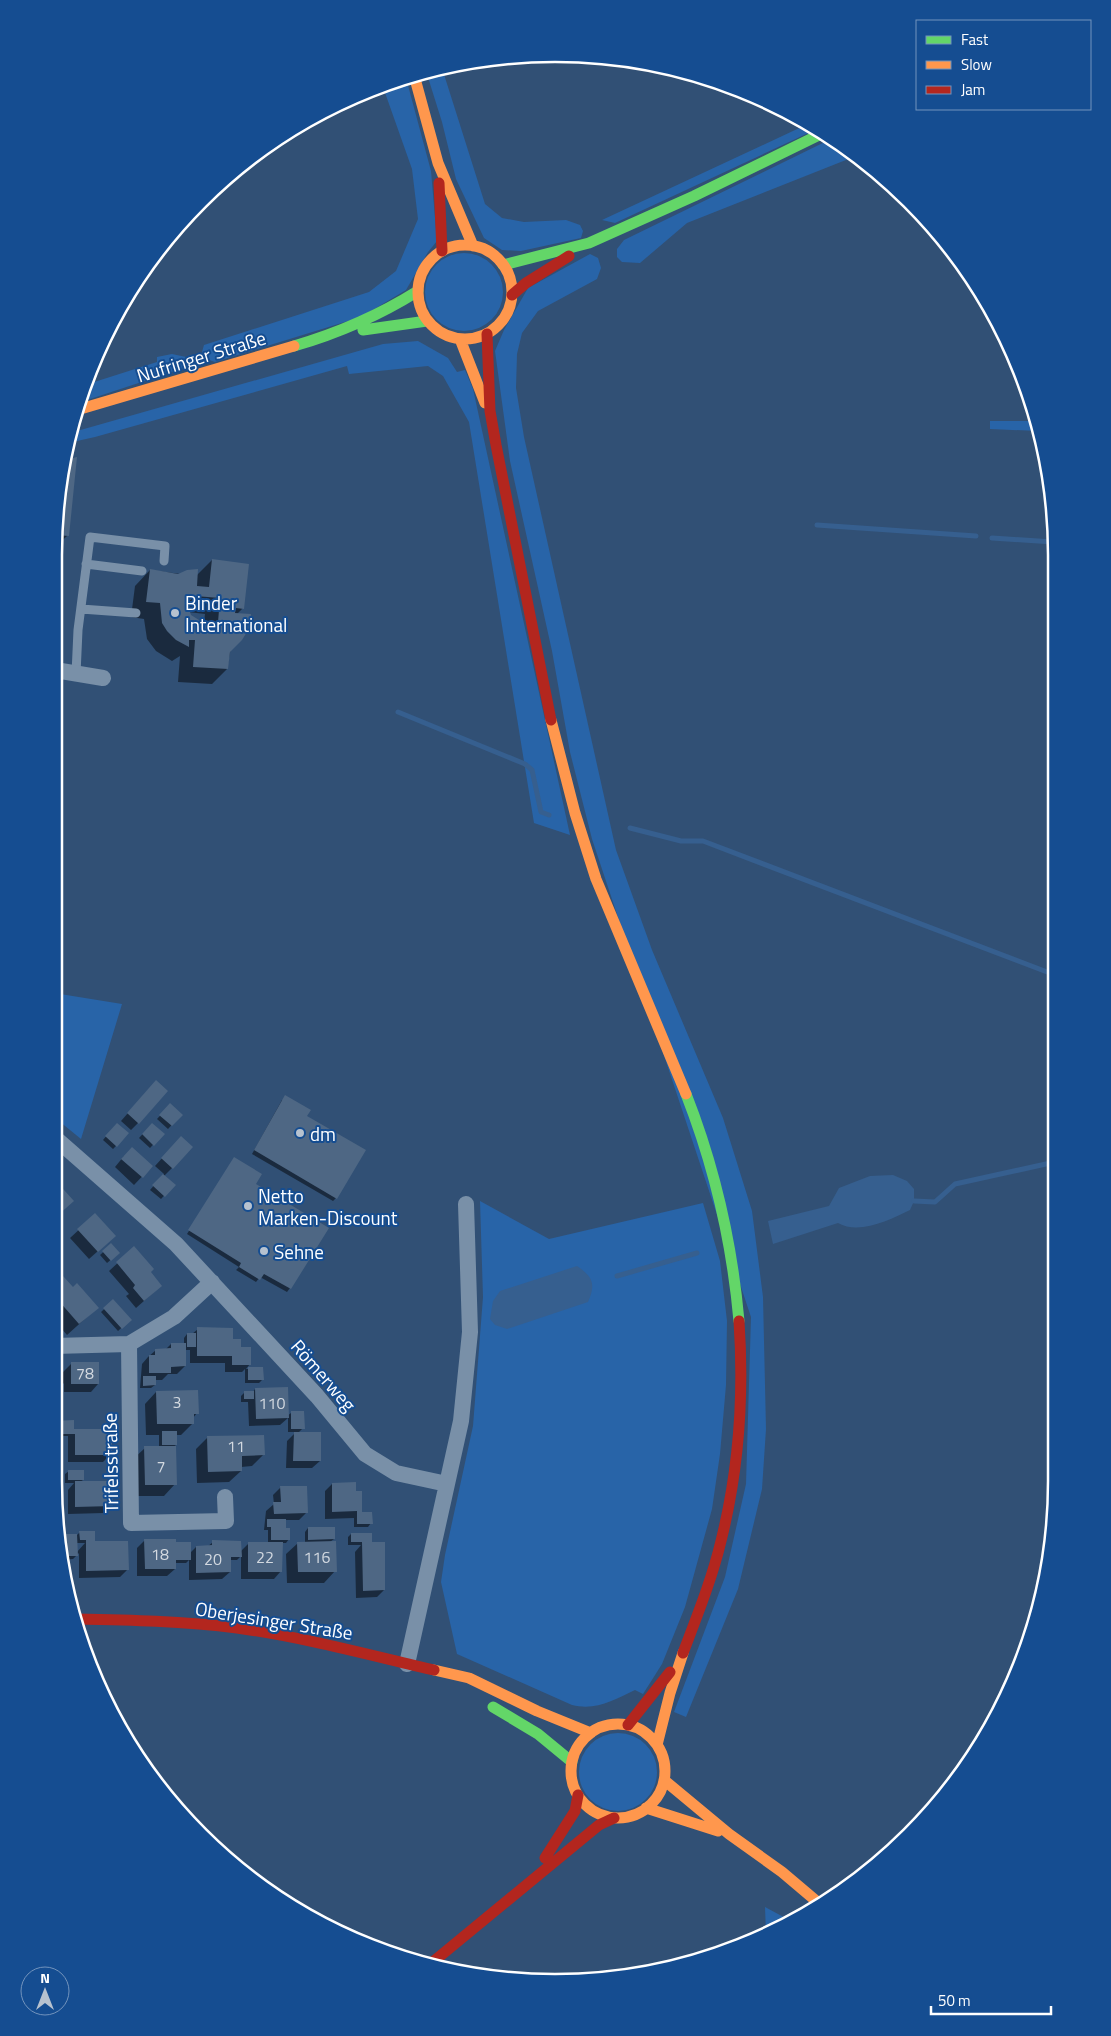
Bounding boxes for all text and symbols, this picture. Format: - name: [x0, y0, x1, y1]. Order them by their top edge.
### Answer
- legend: [916, 20, 1091, 110]
- text: Fast: [961, 28, 989, 51]
- text: Slow: [961, 53, 992, 76]
- text: Jam: [961, 78, 985, 101]
- street label: Nufringer Straße: [133, 323, 269, 389]
- place label: Binder International: [185, 588, 287, 639]
- marker: Binder International: [169, 607, 181, 619]
- place label: dm: [310, 1119, 336, 1148]
- marker: dm: [294, 1127, 306, 1139]
- place label: Netto Marken-Discount: [258, 1181, 398, 1232]
- marker: Netto Marken-Discount: [242, 1200, 254, 1212]
- place label: Sehne: [274, 1237, 324, 1266]
- marker: Sehne: [258, 1245, 270, 1257]
- street label: Römerweg: [284, 1333, 364, 1418]
- house number: 78: [76, 1361, 94, 1385]
- house number: 3: [173, 1390, 181, 1414]
- house number: 110: [259, 1391, 285, 1415]
- street label: Trifelsstraße: [95, 1413, 125, 1513]
- house number: 11: [227, 1434, 245, 1458]
- house number: 7: [157, 1454, 165, 1478]
- house number: 18: [151, 1542, 169, 1566]
- house number: 22: [256, 1545, 274, 1569]
- house number: 116: [304, 1545, 330, 1569]
- house number: 20: [204, 1547, 222, 1571]
- street label: Oberjesinger Straße: [193, 1593, 355, 1647]
- north arrow: [20, 1966, 70, 2016]
- text: N: [40, 1967, 50, 1988]
- scale bar: [931, 1984, 1051, 2016]
- text: 50 m: [938, 1989, 971, 2012]

